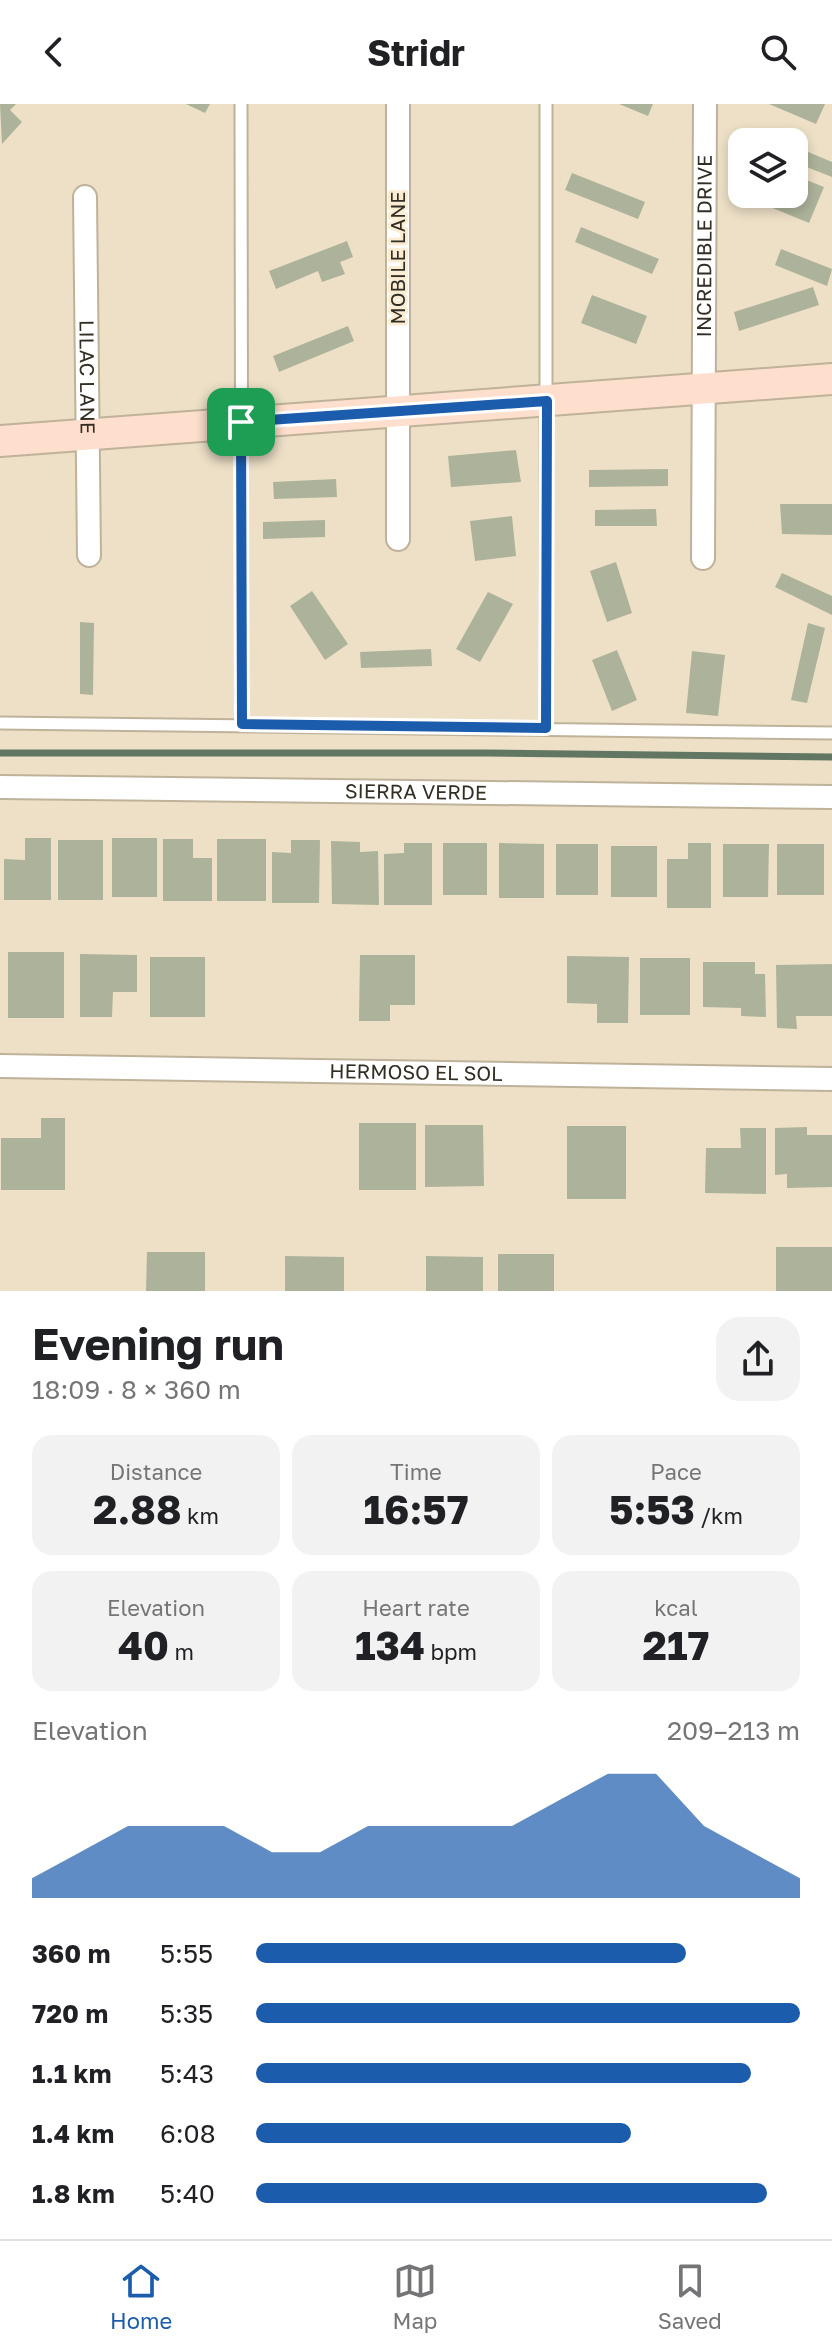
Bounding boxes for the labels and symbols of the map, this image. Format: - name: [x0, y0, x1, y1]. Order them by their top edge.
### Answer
- street label: INCREDIBLE DRIVE: [691, 155, 716, 337]
- street label: MOBILE LANE: [385, 191, 409, 325]
- street label: LILAC LANE: [75, 320, 101, 434]
- pin: [207, 388, 275, 456]
- street label: SIERRA VERDE: [345, 778, 487, 804]
- street label: HERMOSO EL SOL: [329, 1058, 503, 1085]

